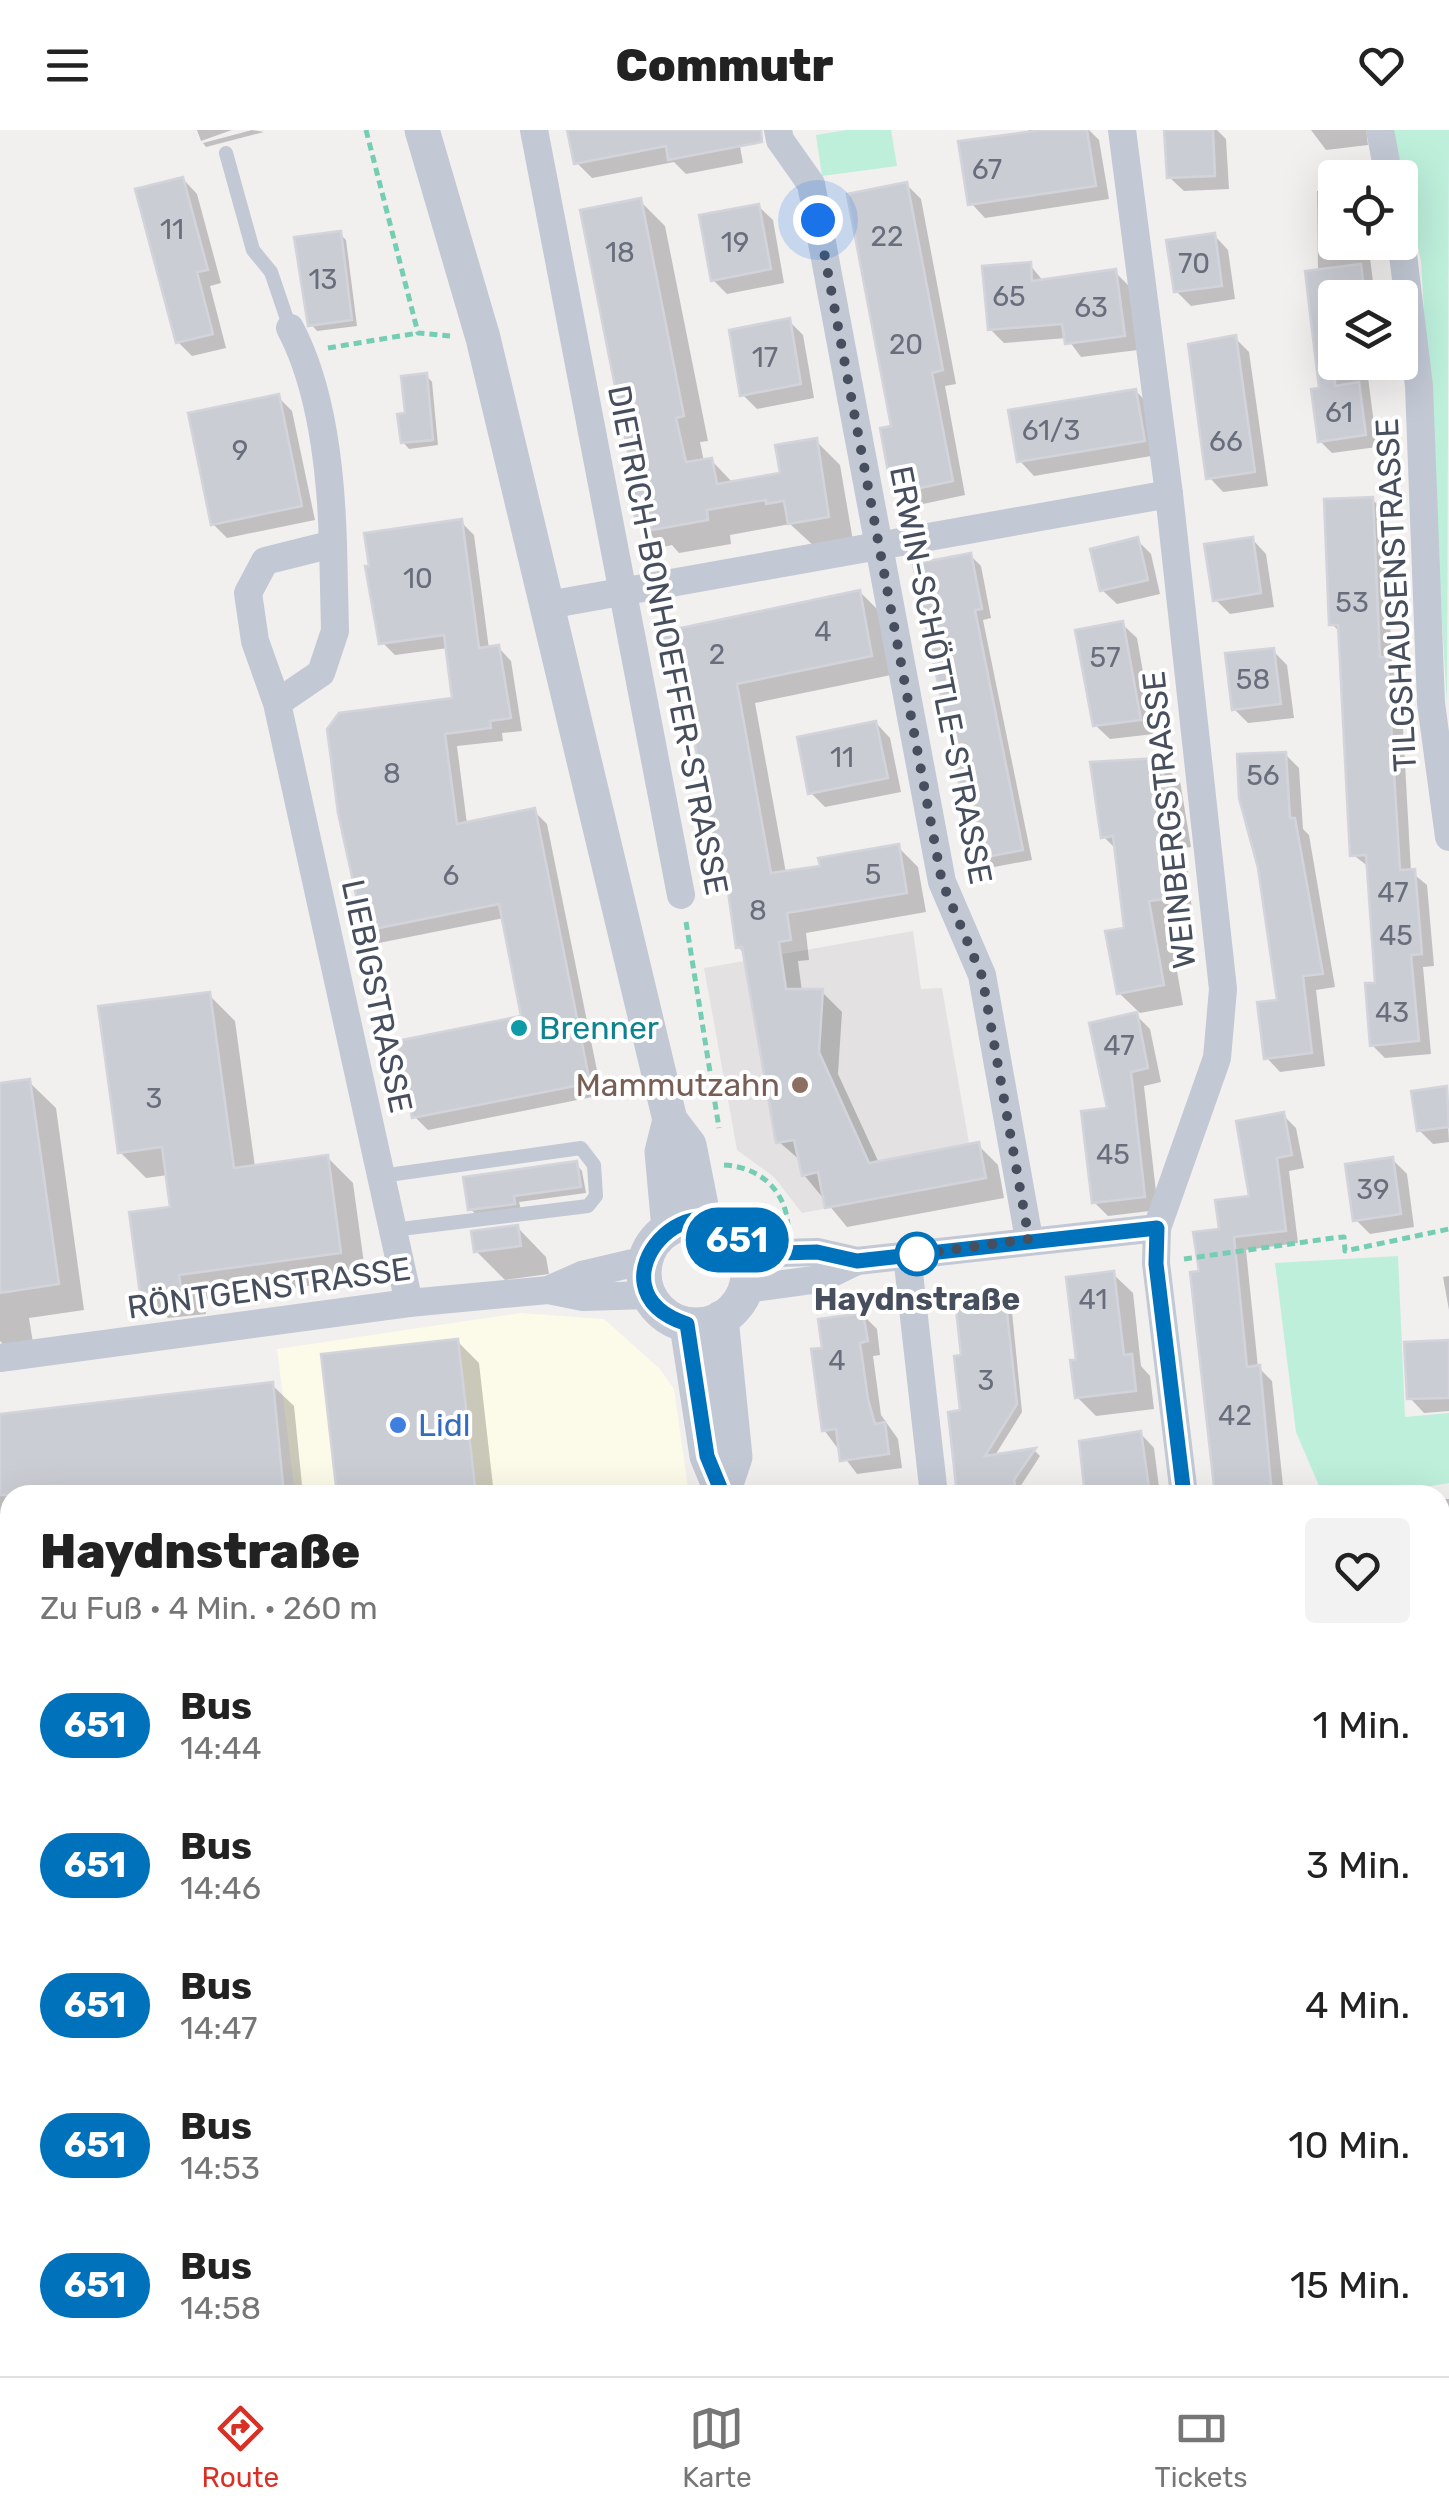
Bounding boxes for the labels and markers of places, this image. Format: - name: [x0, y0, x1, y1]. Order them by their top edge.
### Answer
- place label: Brenner: [539, 1009, 659, 1047]
- marker: Brenner: [508, 1017, 530, 1039]
- place label: Mammutzahn: [575, 1066, 780, 1104]
- marker: Mammutzahn: [789, 1074, 811, 1096]
- marker: Haydnstraße: [896, 1233, 938, 1275]
- place label: Haydnstraße: [814, 1280, 1020, 1318]
- place label: Lidl: [418, 1406, 471, 1444]
- marker: Lidl: [387, 1414, 409, 1436]

